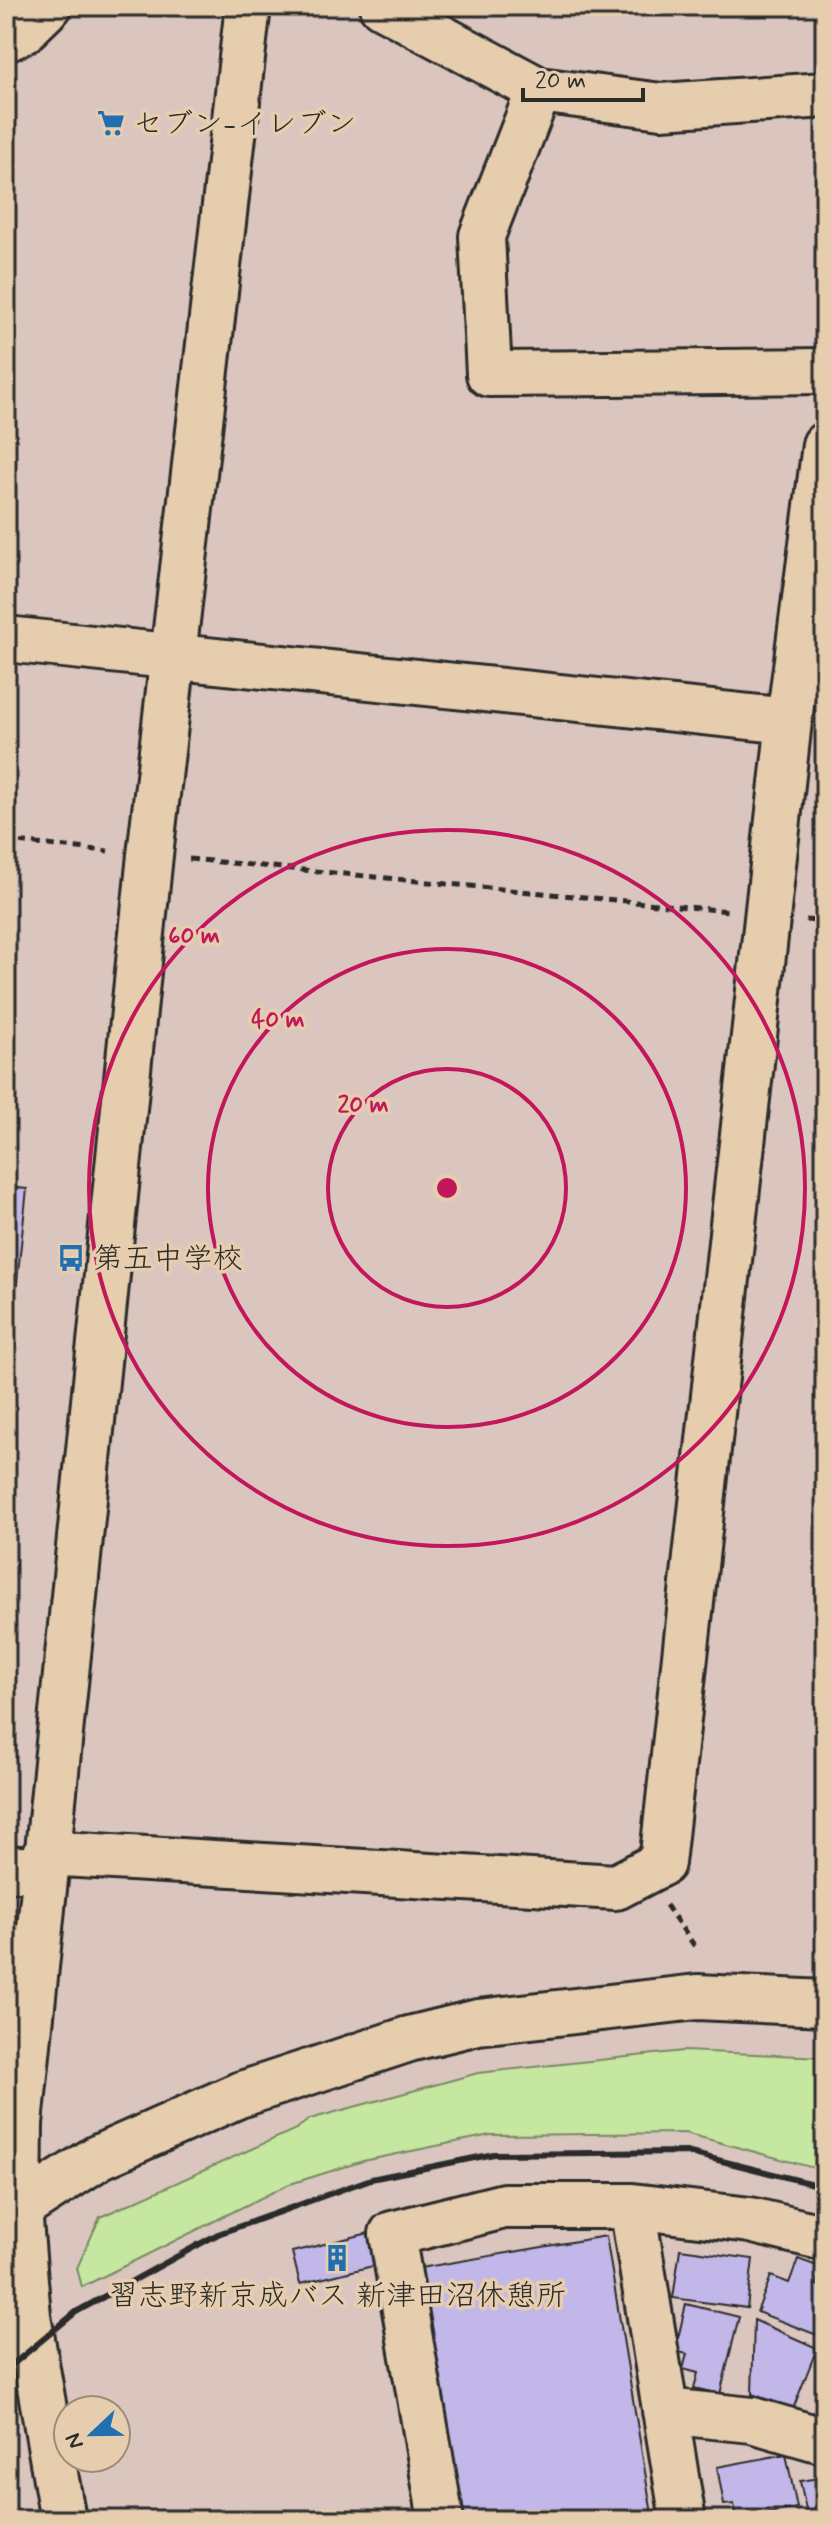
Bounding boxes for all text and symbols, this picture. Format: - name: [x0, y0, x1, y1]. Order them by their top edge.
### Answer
- scale bar: [523, 52, 643, 102]
- text: 20 m: [535, 66, 586, 97]
- place label: セブン-イレブン: [133, 105, 356, 144]
- supermarket icon: セブン-イレブン: [96, 108, 126, 138]
- text: 60 m: [168, 921, 220, 952]
- text: 40 m: [251, 1005, 305, 1036]
- text: 20 m: [337, 1090, 389, 1121]
- centre of rings: [433, 1174, 461, 1202]
- place label: 第五中学校: [93, 1240, 243, 1279]
- bus stop icon: 第五中学校: [56, 1243, 86, 1273]
- building icon: 習志野新京成バス 新津田沼休憩所: [322, 2243, 352, 2273]
- place label: 習志野新京成バス 新津田沼休憩所: [108, 2277, 566, 2316]
- north arrow: [52, 2394, 132, 2474]
- text: N: [60, 2429, 91, 2453]

